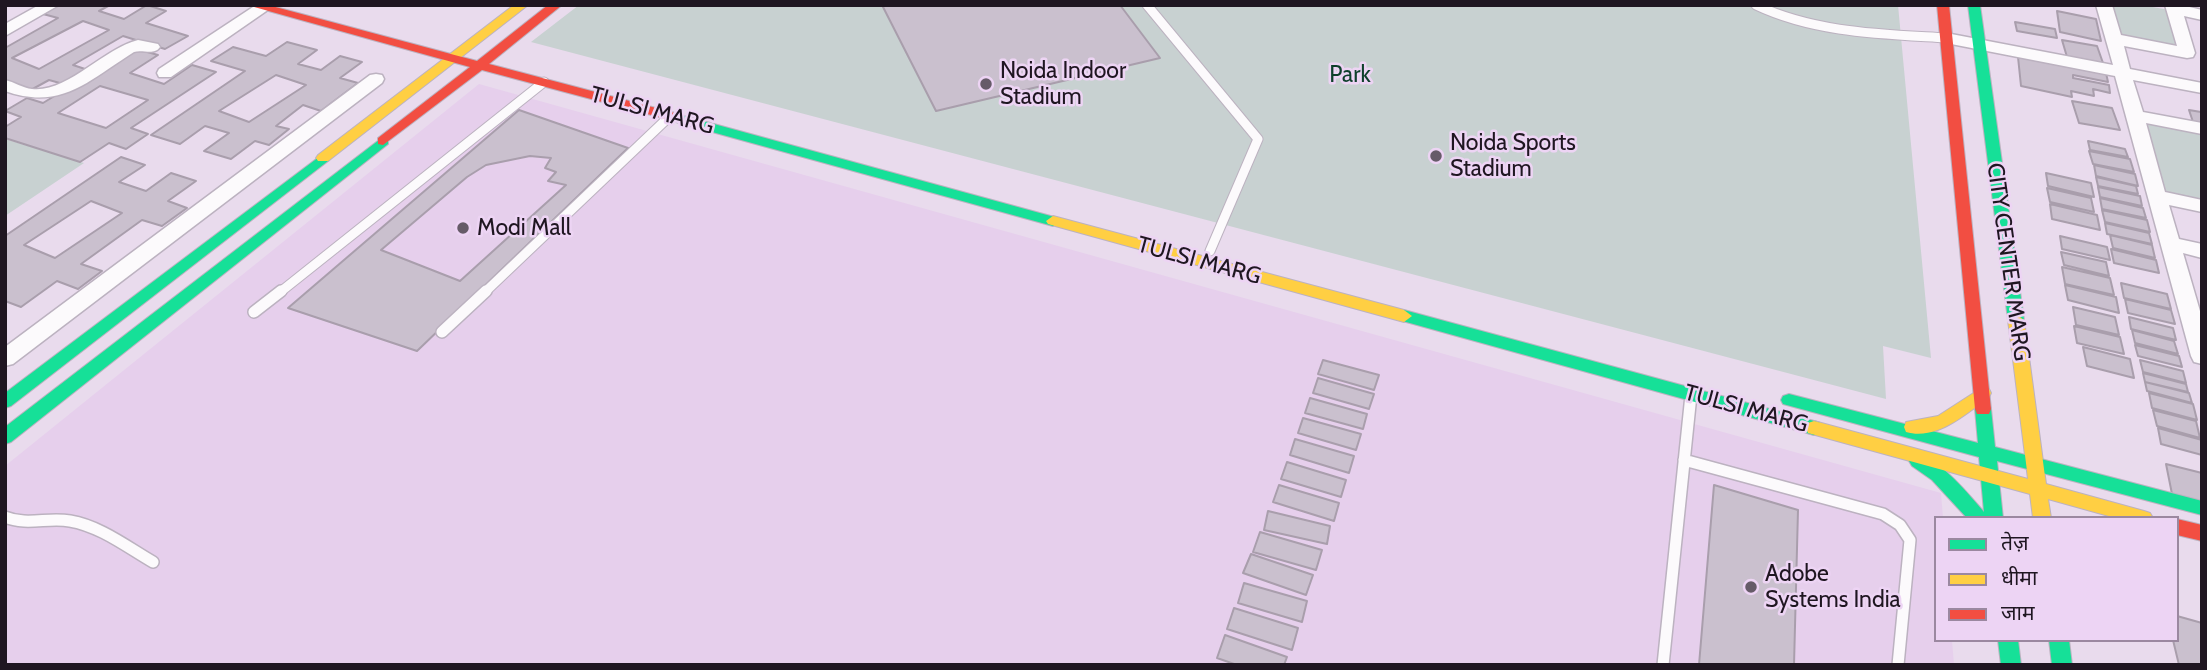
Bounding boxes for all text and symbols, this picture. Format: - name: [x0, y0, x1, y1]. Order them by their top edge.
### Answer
- place label: Noida Indoor Stadium: [1000, 57, 1126, 111]
- park label: Park: [1329, 61, 1371, 89]
- marker: Noida Indoor Stadium: [978, 76, 994, 92]
- street label: TULSI MARG: [587, 81, 717, 141]
- place label: Noida Sports Stadium: [1450, 129, 1576, 183]
- marker: Noida Sports Stadium: [1428, 148, 1444, 164]
- street label: CITY CENTER MARG: [1980, 161, 2036, 363]
- place label: Modi Mall: [477, 214, 571, 242]
- marker: Modi Mall: [455, 220, 471, 236]
- street label: TULSI MARG: [1134, 231, 1264, 291]
- street label: TULSI MARG: [1681, 379, 1811, 439]
- legend: [1934, 516, 2179, 642]
- text: तेज़: [2001, 530, 2029, 555]
- place label: Adobe Systems India: [1765, 560, 1901, 614]
- text: धीमा: [2001, 565, 2037, 590]
- marker: Adobe Systems India: [1743, 579, 1759, 595]
- text: जाम: [2001, 600, 2035, 625]

